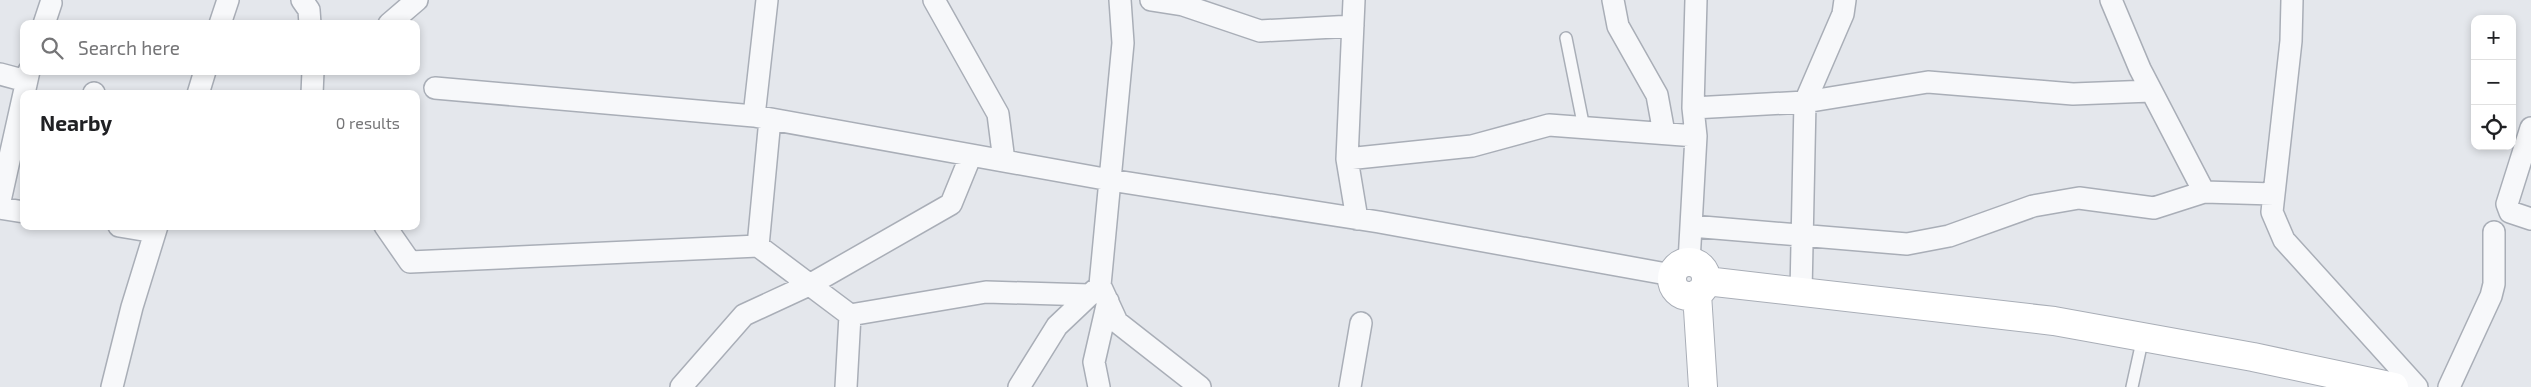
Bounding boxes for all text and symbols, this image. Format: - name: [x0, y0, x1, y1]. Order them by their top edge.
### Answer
- map controls: [2471, 15, 2516, 150]
- button: +: [2471, 15, 2516, 60]
- search box: [20, 20, 420, 75]
- icon: search: [38, 34, 66, 62]
- text: Search here: [78, 36, 180, 59]
- button: −: [2471, 60, 2516, 105]
- button: locate: [2471, 105, 2516, 150]
- text: Nearby: [40, 110, 112, 135]
- text: 0 results: [336, 113, 400, 132]

